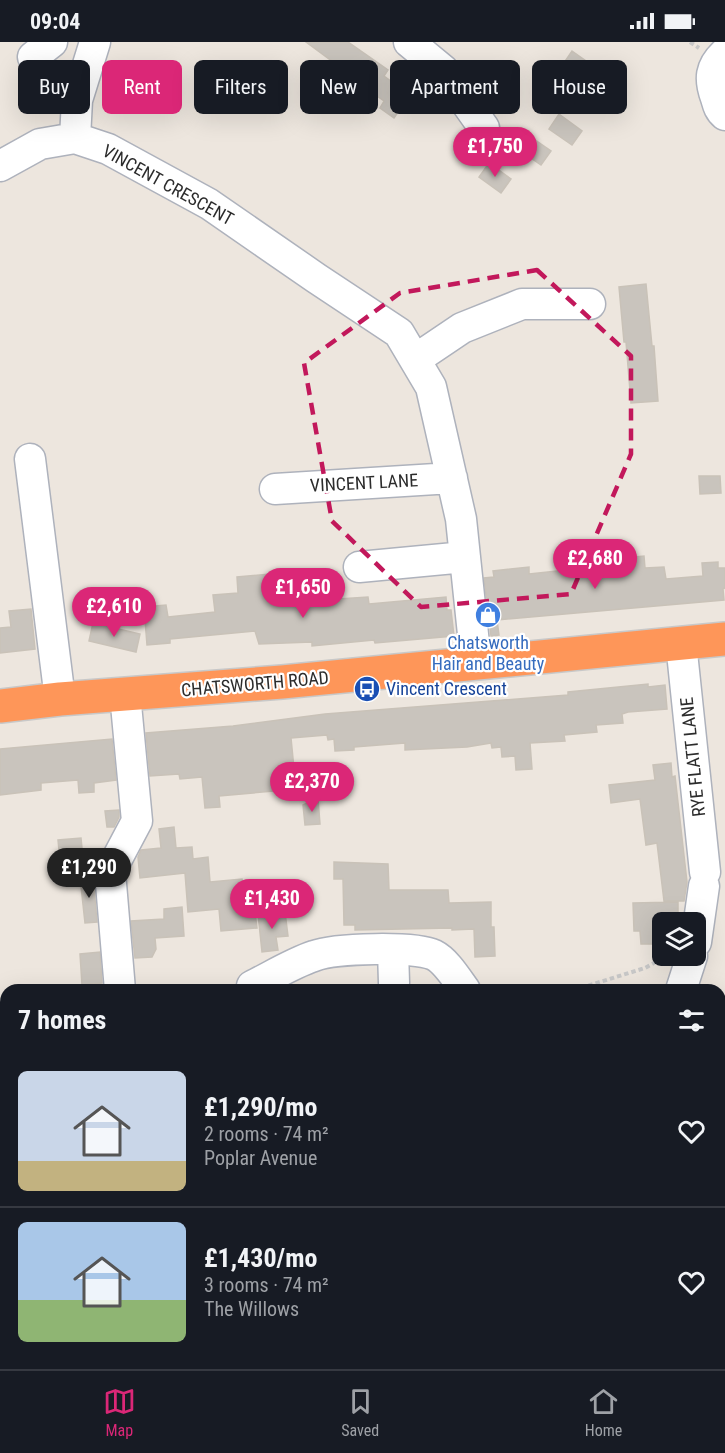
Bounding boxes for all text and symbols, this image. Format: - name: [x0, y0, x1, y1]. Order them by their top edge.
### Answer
- text: 09:04: [30, 9, 81, 34]
- chip: Buy: [18, 60, 90, 114]
- chip: Rent: [102, 60, 182, 114]
- chip: Filters: [194, 60, 288, 114]
- chip: New: [300, 60, 378, 114]
- chip: Apartment: [390, 60, 520, 114]
- chip: House: [532, 60, 627, 114]
- pin: £1,750: [446, 127, 544, 178]
- text: £1,750: [467, 134, 523, 158]
- street label: VINCENT CRESCENT: [99, 140, 237, 229]
- street label: VINCENT LANE: [309, 469, 419, 496]
- pin: £2,680: [546, 539, 644, 590]
- text: £2,680: [567, 546, 623, 570]
- pin: £1,650: [254, 568, 352, 619]
- text: £1,650: [275, 575, 331, 599]
- pin: £2,610: [65, 587, 163, 638]
- text: £2,610: [86, 594, 142, 618]
- shop icon: Chatsworth Hair and Beauty: [473, 600, 503, 630]
- place label: Chatsworth Hair and Beauty: [432, 632, 545, 674]
- street label: CHATSWORTH ROAD: [180, 667, 330, 700]
- bus stop icon: Vincent Crescent: [352, 674, 382, 704]
- place label: Vincent Crescent: [386, 678, 507, 699]
- street label: RYE FLATT LANE: [676, 696, 709, 818]
- pin: £2,370: [263, 762, 361, 813]
- text: £2,370: [284, 769, 340, 793]
- pin: £1,290: [40, 848, 138, 899]
- text: £1,290: [61, 855, 117, 879]
- pin: £1,430: [223, 879, 321, 930]
- text: £1,430: [244, 886, 300, 910]
- map controls: [652, 912, 706, 966]
- button: layers: [652, 912, 706, 966]
- icon: filters: [675, 1004, 708, 1037]
- text: 7 homes: [18, 1005, 106, 1035]
- text: £1,290/mo: [204, 1092, 317, 1122]
- icon: home: [66, 1095, 138, 1167]
- icon: heart: [675, 1115, 708, 1148]
- text: 2 rooms · 74 m²: [204, 1122, 329, 1146]
- text: Poplar Avenue: [204, 1146, 317, 1170]
- text: £1,430/mo: [204, 1243, 317, 1273]
- icon: home: [66, 1246, 138, 1318]
- icon: heart: [675, 1266, 708, 1299]
- text: 3 rooms · 74 m²: [204, 1273, 329, 1297]
- text: The Willows: [204, 1297, 299, 1321]
- tab: Map: [103, 1385, 136, 1440]
- tab: Saved: [341, 1385, 379, 1440]
- tab: Home: [585, 1385, 622, 1440]

